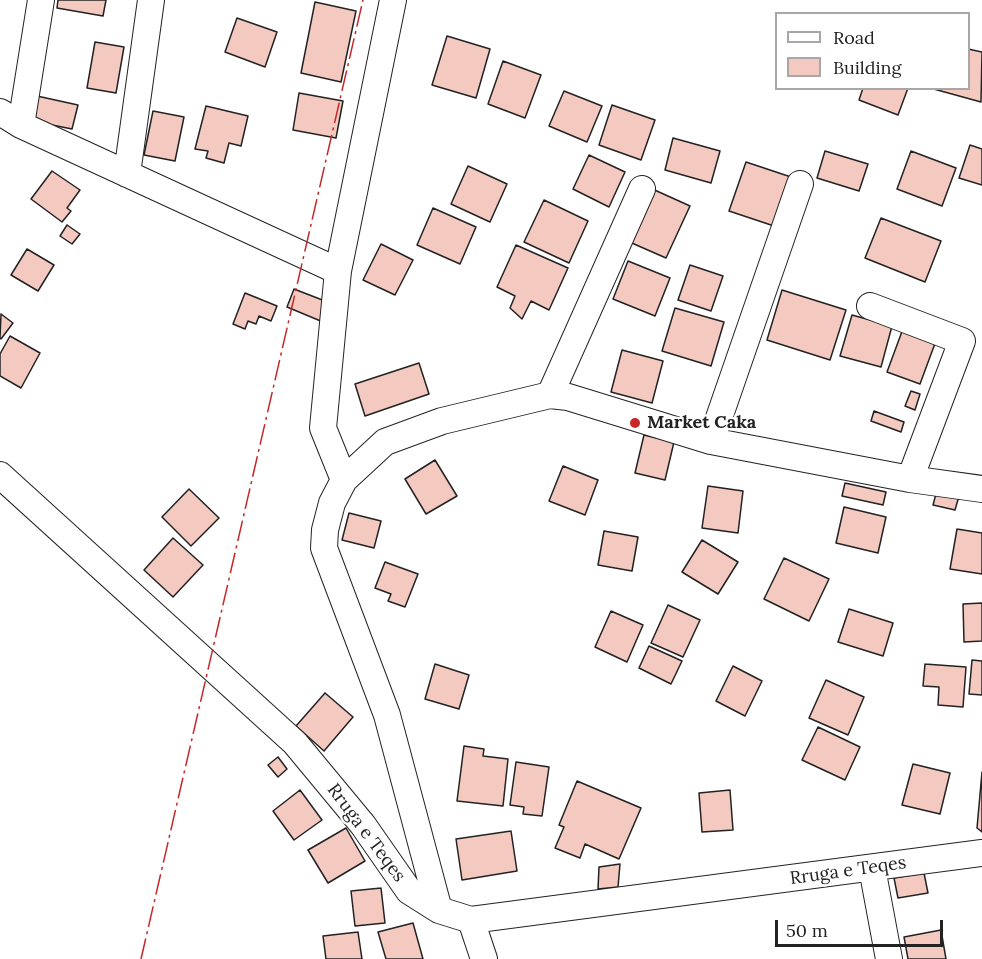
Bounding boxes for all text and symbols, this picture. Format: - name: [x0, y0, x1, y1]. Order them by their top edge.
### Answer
- legend: [775, 12, 970, 90]
- text: Road: [833, 26, 875, 49]
- text: Building: [833, 56, 901, 79]
- place label: Market Caka: [647, 412, 756, 434]
- marker: Market Caka: [628, 416, 642, 430]
- street label: Rruga e Teqes: [322, 780, 410, 886]
- street label: Rruga e Teqes: [789, 852, 907, 890]
- scale bar: [778, 908, 946, 946]
- text: 50 m: [786, 919, 828, 942]

